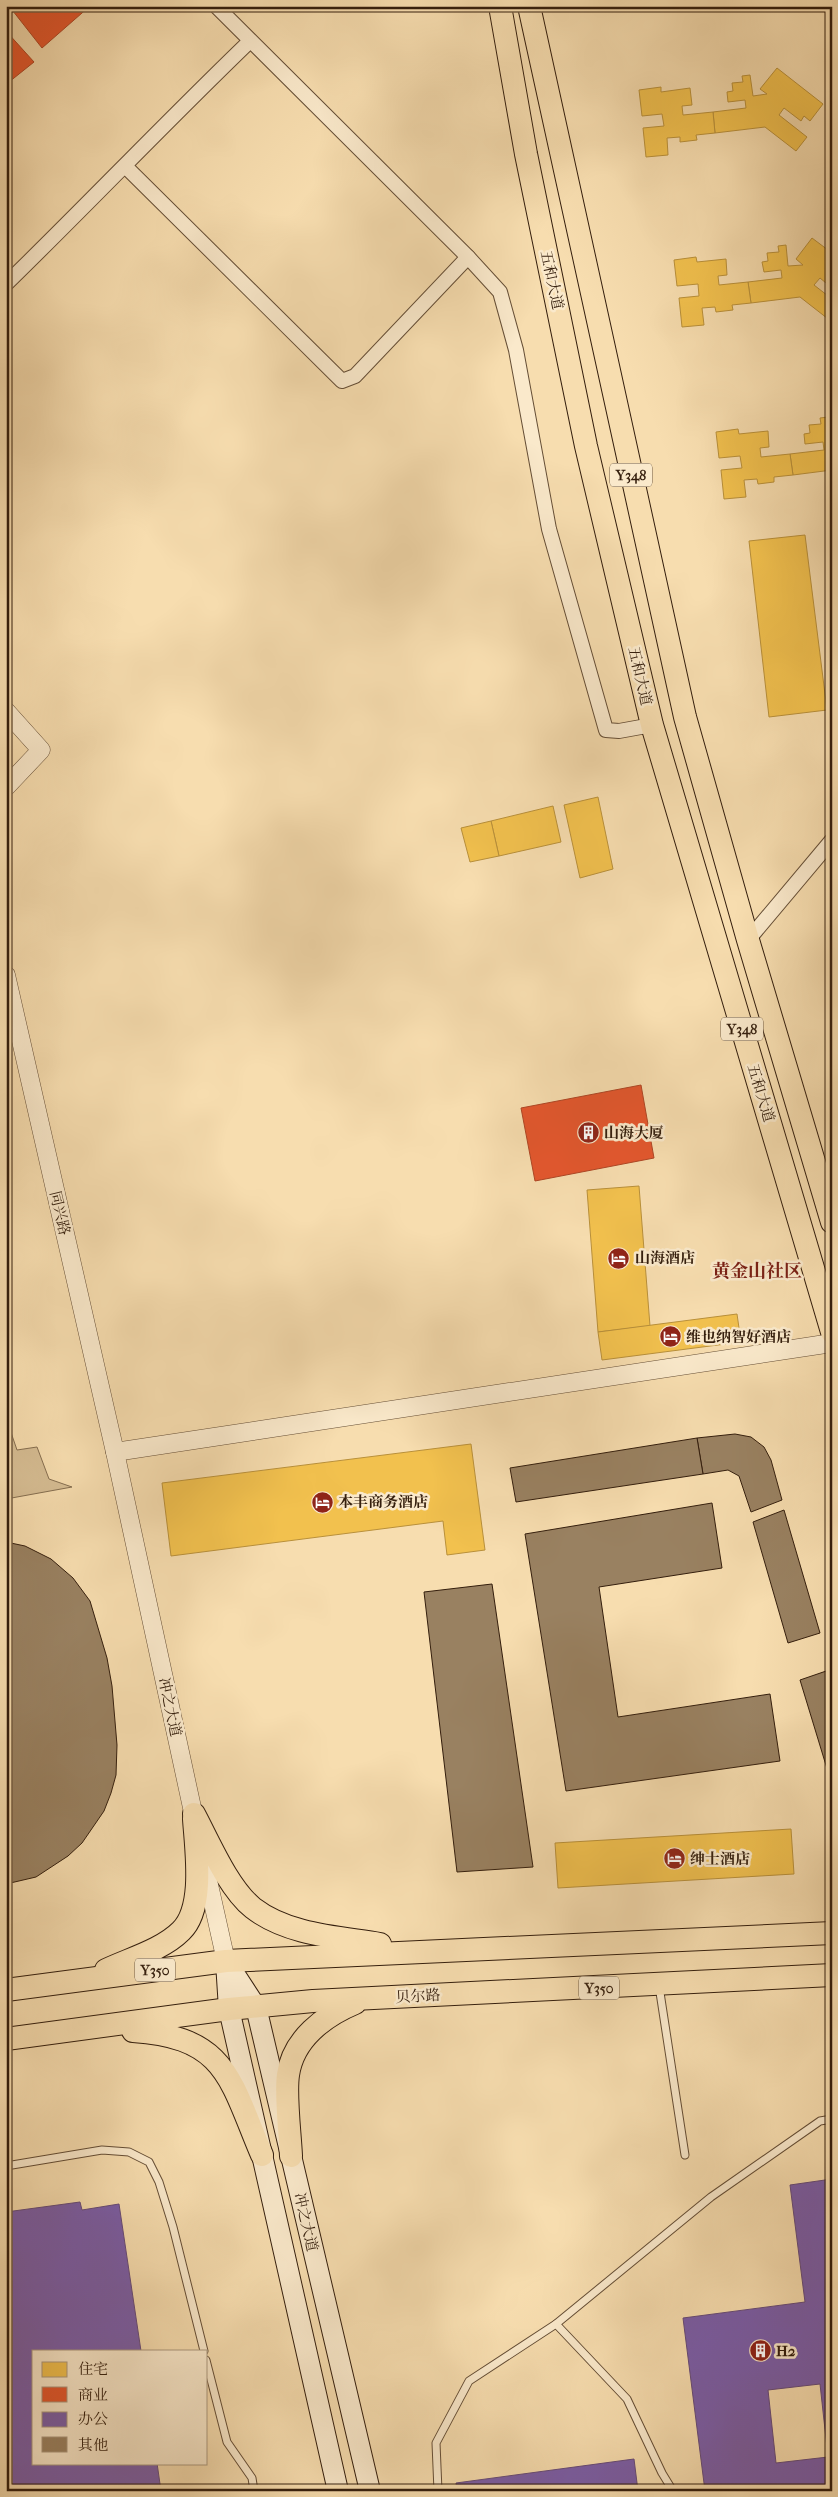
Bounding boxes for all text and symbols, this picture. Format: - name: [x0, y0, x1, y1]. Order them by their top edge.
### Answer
- street label: 五和大道: [537, 249, 567, 311]
- road number: Y348: [610, 464, 652, 486]
- street label: 五和大道: [624, 645, 656, 707]
- road number: Y348: [721, 1018, 763, 1040]
- street label: 五和大道: [744, 1062, 778, 1124]
- building icon: 山海大厦: [576, 1121, 600, 1145]
- place label: 山海大厦: [604, 1124, 664, 1142]
- street label: 同兴路: [46, 1189, 74, 1237]
- hotel icon: 山海酒店: [607, 1246, 631, 1270]
- place label: 山海酒店: [635, 1249, 695, 1267]
- district label: 黄金山社区: [712, 1261, 802, 1282]
- hotel icon: 维也纳智好酒店: [658, 1325, 682, 1349]
- place label: 维也纳智好酒店: [686, 1328, 791, 1346]
- hotel icon: 本丰商务酒店: [310, 1490, 334, 1514]
- place label: 本丰商务酒店: [338, 1493, 428, 1511]
- street label: 冲之大道: [155, 1676, 185, 1738]
- hotel icon: 绅士酒店: [662, 1847, 686, 1871]
- place label: 绅士酒店: [690, 1850, 750, 1868]
- road number: Y350: [135, 1958, 175, 1982]
- road number: Y350: [579, 1976, 619, 2000]
- street label: 贝尔路: [395, 1986, 441, 2006]
- street label: 冲之大道: [290, 2191, 322, 2253]
- building icon: H2: [748, 2339, 772, 2363]
- place label: H2: [776, 2342, 796, 2360]
- legend: [32, 2350, 208, 2464]
- text: 住宅: [78, 2360, 108, 2378]
- text: 商业: [78, 2386, 108, 2404]
- text: 办公: [78, 2410, 108, 2428]
- text: 其他: [78, 2436, 108, 2454]

